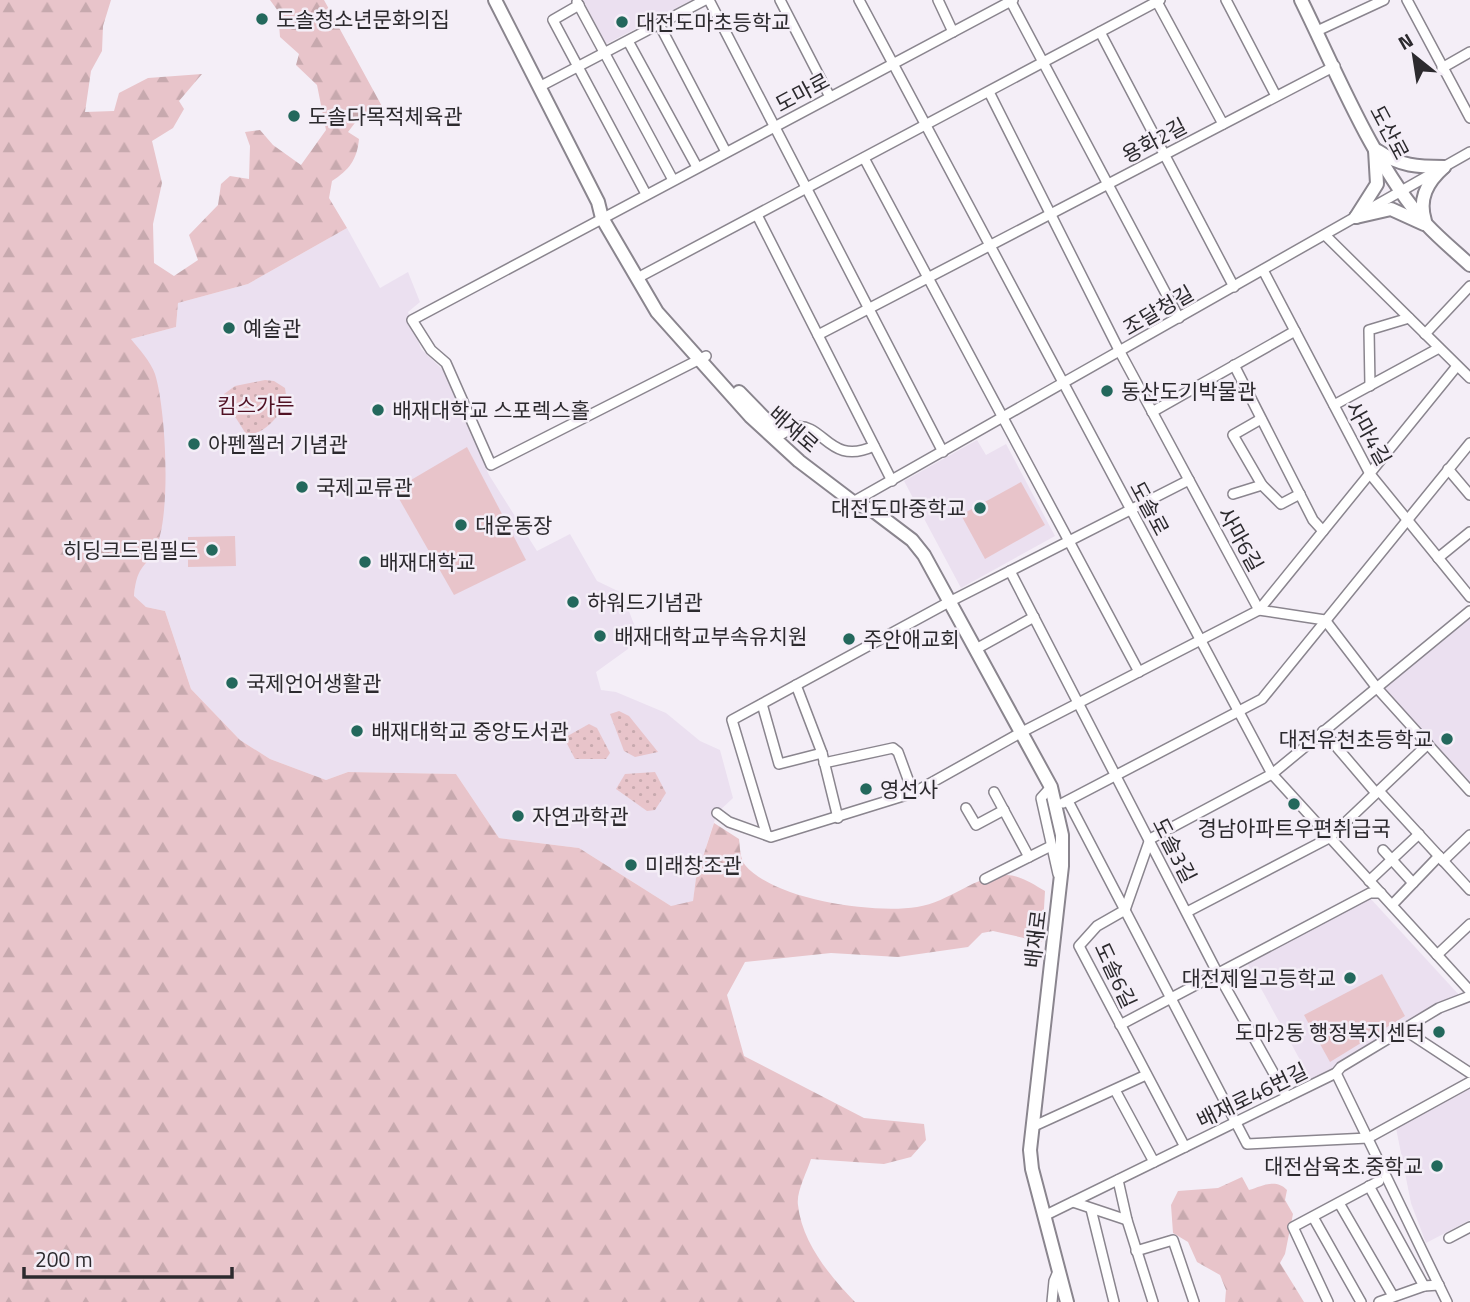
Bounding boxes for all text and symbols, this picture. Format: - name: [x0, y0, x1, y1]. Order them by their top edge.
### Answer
- place label: 도솔청소년문화의집: [276, 3, 450, 35]
- place label: 대전도마초등학교: [636, 6, 791, 38]
- marker: 도솔청소년문화의집: [254, 11, 270, 27]
- marker: 대전도마초등학교: [614, 14, 630, 30]
- north arrow: [1379, 21, 1449, 91]
- text: N: [1392, 25, 1418, 57]
- street label: 도마로: [769, 64, 835, 120]
- street label: 도산로: [1362, 99, 1418, 165]
- place label: 도솔다목적체육관: [308, 100, 463, 132]
- marker: 도솔다목적체육관: [286, 108, 302, 124]
- street label: 용화2길: [1116, 110, 1192, 170]
- street label: 조달청길: [1117, 277, 1199, 343]
- place label: 예술관: [243, 312, 301, 344]
- marker: 예술관: [221, 320, 237, 336]
- place label: 동산도기박물관: [1121, 375, 1256, 407]
- marker: 동산도기박물관: [1099, 383, 1115, 399]
- park label: 킴스가든: [217, 389, 295, 421]
- place label: 배재대학교 스포렉스홀: [392, 394, 590, 426]
- street label: 사마4길: [1338, 395, 1400, 471]
- street label: 배재로: [762, 398, 826, 460]
- marker: 배재대학교 스포렉스홀: [370, 402, 386, 418]
- place label: 아펜젤러 기념관: [208, 428, 348, 460]
- marker: 아펜젤러 기념관: [186, 436, 202, 452]
- place label: 국제교류관: [316, 471, 413, 503]
- street label: 도솔로: [1122, 475, 1178, 541]
- marker: 국제교류관: [294, 479, 310, 495]
- place label: 대전도마중학교: [831, 492, 966, 524]
- marker: 대전도마중학교: [972, 500, 988, 516]
- street label: 사마6길: [1210, 501, 1272, 577]
- place label: 대운동장: [475, 509, 552, 541]
- marker: 대운동장: [453, 517, 469, 533]
- place label: 히딩크드림필드: [63, 534, 198, 566]
- marker: 히딩크드림필드: [204, 542, 220, 558]
- place label: 배재대학교: [379, 546, 476, 578]
- marker: 배재대학교: [357, 554, 373, 570]
- place label: 하워드기념관: [587, 586, 703, 618]
- marker: 하워드기념관: [565, 594, 581, 610]
- place label: 배재대학교부속유치원: [614, 620, 807, 652]
- place label: 주안애교회: [863, 623, 960, 655]
- marker: 배재대학교부속유치원: [592, 628, 608, 644]
- marker: 주안애교회: [841, 631, 857, 647]
- place label: 국제언어생활관: [246, 667, 381, 699]
- marker: 국제언어생활관: [224, 675, 240, 691]
- place label: 배재대학교 중앙도서관: [371, 715, 569, 747]
- marker: 배재대학교 중앙도서관: [349, 723, 365, 739]
- place label: 대전유천초등학교: [1278, 723, 1433, 755]
- marker: 대전유천초등학교: [1439, 731, 1455, 747]
- place label: 영선사: [880, 773, 938, 805]
- marker: 영선사: [858, 781, 874, 797]
- marker: 경남아파트우편취급국: [1286, 796, 1302, 812]
- place label: 자연과학관: [532, 800, 629, 832]
- marker: 자연과학관: [510, 808, 526, 824]
- street label: 도솔3길: [1145, 812, 1205, 888]
- place label: 경남아파트우편취급국: [1197, 812, 1391, 844]
- place label: 미래창조관: [645, 849, 742, 881]
- marker: 미래창조관: [623, 857, 639, 873]
- street label: 배재로: [1016, 908, 1054, 970]
- street label: 도솔6길: [1087, 937, 1145, 1013]
- place label: 대전제일고등학교: [1181, 962, 1336, 994]
- marker: 대전제일고등학교: [1342, 970, 1358, 986]
- place label: 도마2동 행정복지센터: [1235, 1016, 1425, 1048]
- marker: 도마2동 행정복지센터: [1431, 1024, 1447, 1040]
- street label: 배재로46번길: [1191, 1054, 1313, 1136]
- place label: 대전삼육초.중학교: [1264, 1150, 1423, 1182]
- marker: 대전삼육초.중학교: [1429, 1158, 1445, 1174]
- scale bar: [24, 1236, 233, 1280]
- text: 200 m: [35, 1243, 92, 1275]

